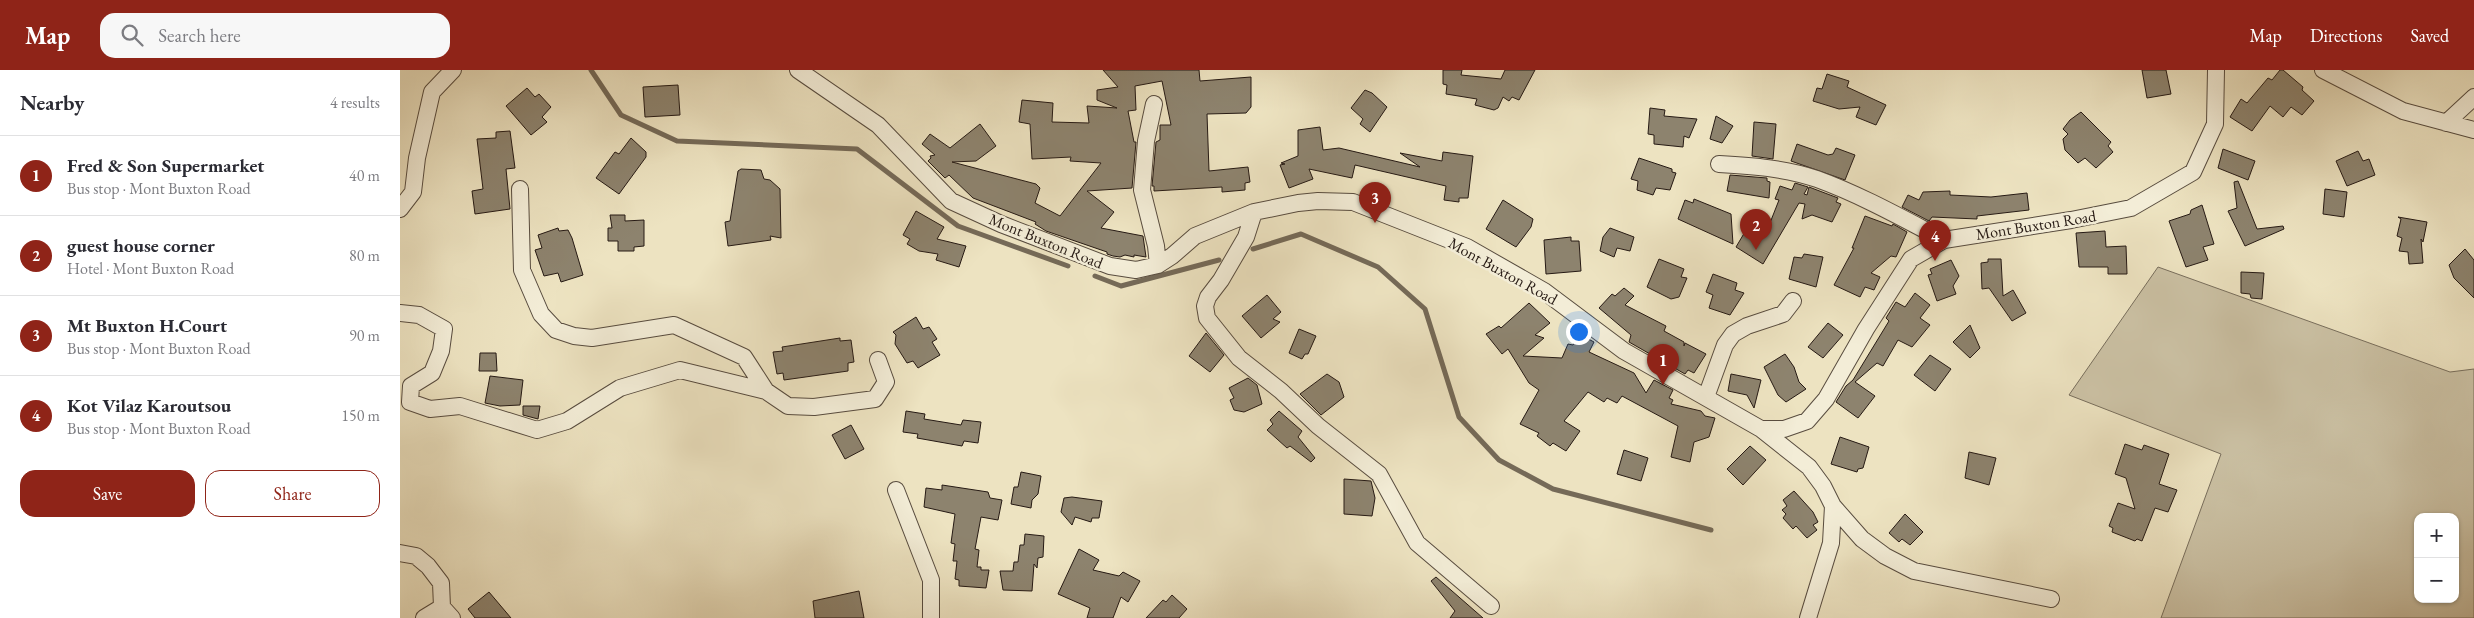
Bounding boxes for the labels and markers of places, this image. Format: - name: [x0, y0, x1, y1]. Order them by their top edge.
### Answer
- pin: 3: [1359, 182, 1391, 223]
- pin: 2: [1740, 209, 1772, 250]
- pin: 4: [1919, 220, 1951, 261]
- pin: 1: [1647, 344, 1679, 385]

